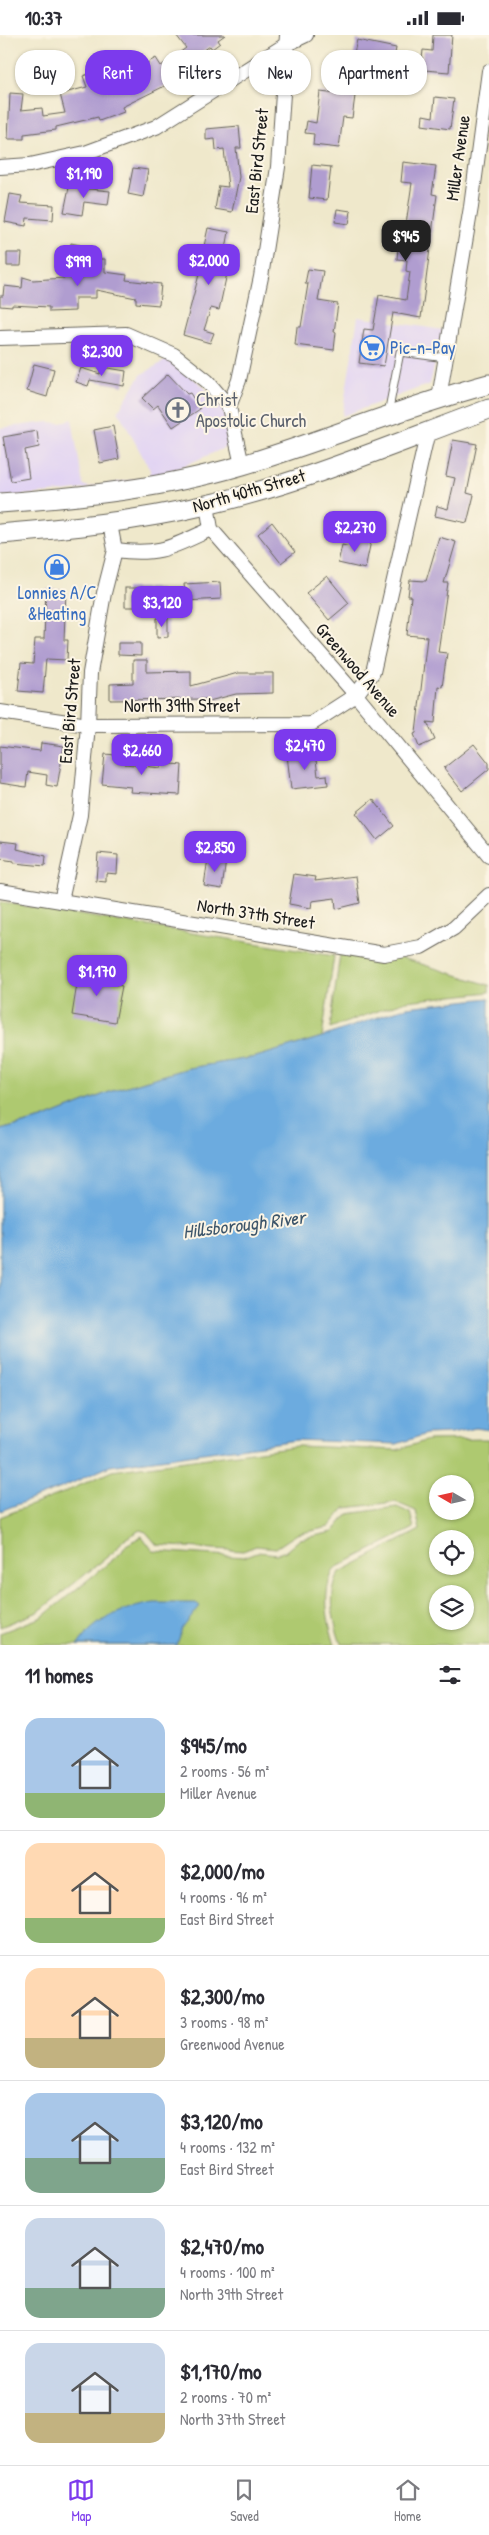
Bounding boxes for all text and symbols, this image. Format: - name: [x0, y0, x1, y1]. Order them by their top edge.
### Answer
- text: 10:37: [25, 5, 63, 31]
- chip: Buy: [15, 50, 75, 95]
- chip: Rent: [85, 50, 151, 95]
- chip: Filters: [161, 50, 239, 95]
- chip: New: [249, 50, 311, 95]
- chip: Apartment: [321, 50, 427, 95]
- street label: East Bird Street: [239, 106, 275, 215]
- street label: Miller Avenue: [439, 113, 476, 202]
- pin: $1,190: [43, 156, 125, 199]
- text: $1,190: [66, 162, 102, 184]
- pin: $945: [376, 219, 436, 262]
- text: $945: [393, 225, 419, 247]
- pin: $2,000: [168, 243, 250, 286]
- pin: $999: [48, 245, 108, 287]
- text: $2,000: [189, 249, 229, 271]
- text: $999: [65, 250, 91, 272]
- pin: $2,300: [61, 335, 143, 377]
- supermarket icon: Pic-n-Pay: [359, 335, 385, 361]
- place label: Pic-n-Pay: [390, 335, 456, 360]
- text: $2,300: [82, 340, 122, 362]
- place label: Christ Apostolic Church: [196, 387, 307, 433]
- church icon: Christ Apostolic Church: [165, 397, 191, 423]
- street label: North 40th Street: [190, 462, 309, 519]
- pin: $2,270: [314, 511, 396, 553]
- text: $2,270: [334, 516, 376, 538]
- shop icon: Lonnies A/C &Heating: [44, 554, 70, 580]
- place label: Lonnies A/C &Heating: [18, 580, 97, 626]
- pin: $3,120: [121, 585, 203, 628]
- text: $3,120: [143, 591, 181, 613]
- street label: Greenwood Avenue: [310, 617, 406, 722]
- street label: East Bird Street: [52, 657, 87, 765]
- street label: North 39th Street: [124, 693, 241, 718]
- pin: $2,470: [264, 729, 346, 771]
- pin: $2,660: [101, 733, 183, 776]
- text: $2,470: [285, 734, 325, 756]
- text: $2,660: [123, 739, 161, 761]
- pin: $2,850: [174, 831, 256, 873]
- text: $2,850: [195, 836, 235, 858]
- street label: North 37th Street: [196, 892, 317, 935]
- pin: $1,170: [56, 955, 138, 997]
- text: $1,170: [78, 960, 116, 982]
- water label: Hillsborough River: [181, 1203, 309, 1244]
- north arrow: [429, 1475, 474, 1520]
- map controls: [429, 1475, 474, 1630]
- button: locate: [429, 1530, 474, 1575]
- button: layers: [429, 1585, 474, 1630]
- text: 11 homes: [25, 1661, 93, 1690]
- icon: filters: [436, 1661, 464, 1689]
- text: $945/mo: [180, 1731, 247, 1760]
- icon: home: [65, 1738, 125, 1798]
- text: 2 rooms · 56 m²: [180, 1760, 269, 1782]
- text: Miller Avenue: [180, 1782, 257, 1804]
- text: $2,000/mo: [180, 1857, 265, 1886]
- icon: home: [65, 1863, 125, 1923]
- text: 4 rooms · 96 m²: [180, 1886, 267, 1908]
- text: East Bird Street: [180, 1908, 274, 1930]
- text: $2,300/mo: [180, 1982, 265, 2011]
- icon: home: [65, 1988, 125, 2048]
- text: 3 rooms · 98 m²: [180, 2011, 269, 2033]
- text: Greenwood Avenue: [180, 2033, 285, 2055]
- text: $3,120/mo: [180, 2107, 263, 2136]
- icon: home: [65, 2113, 125, 2173]
- text: 4 rooms · 132 m²: [180, 2136, 275, 2158]
- text: East Bird Street: [180, 2158, 274, 2180]
- text: $2,470/mo: [180, 2232, 264, 2261]
- icon: home: [65, 2238, 125, 2298]
- text: 4 rooms · 100 m²: [180, 2261, 275, 2283]
- text: North 39th Street: [180, 2283, 283, 2305]
- text: $1,170/mo: [180, 2357, 262, 2386]
- icon: home: [65, 2363, 125, 2423]
- text: 2 rooms · 70 m²: [180, 2386, 271, 2408]
- text: North 37th Street: [180, 2408, 285, 2430]
- tab: Map: [67, 2476, 95, 2525]
- tab: Saved: [230, 2476, 259, 2525]
- tab: Home: [394, 2476, 422, 2525]

